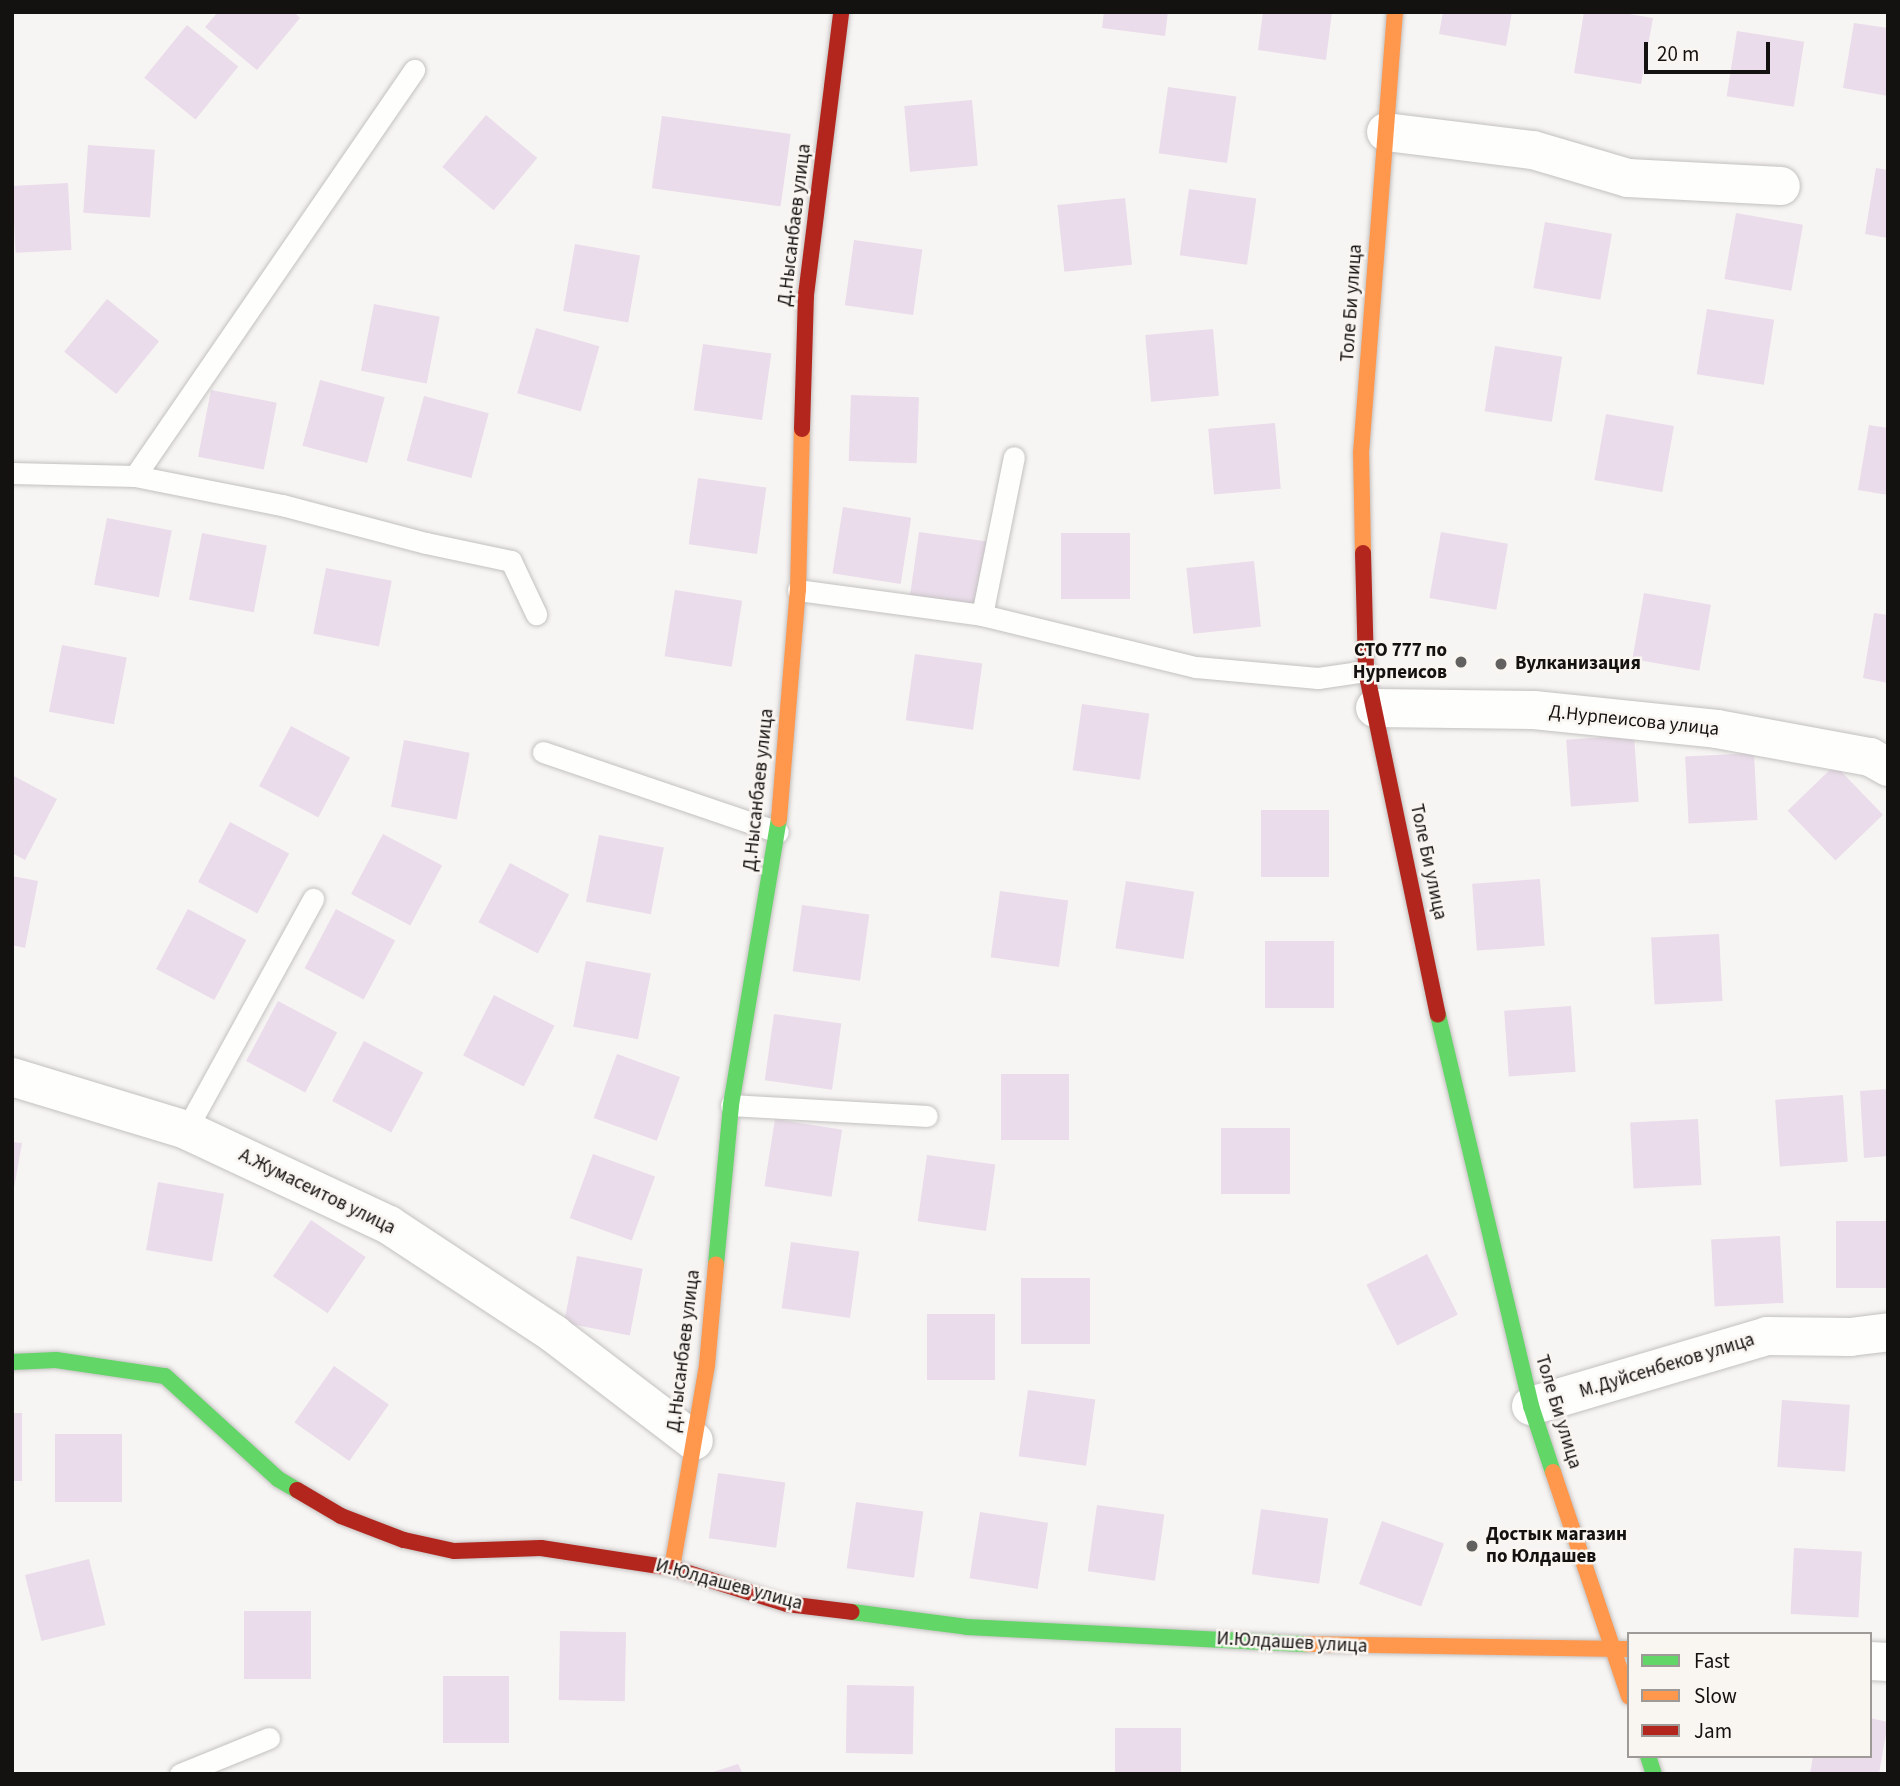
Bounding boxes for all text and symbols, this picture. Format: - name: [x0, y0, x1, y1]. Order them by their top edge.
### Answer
- scale bar: [1648, 28, 1774, 72]
- text: 20 m: [1657, 39, 1699, 69]
- street label: Д.Нысанбаев улица: [774, 142, 816, 308]
- street label: Толе Би улица: [1337, 243, 1367, 363]
- place label: СТО 777 по Нурпеисов: [1353, 640, 1447, 684]
- place label: Вулканизация: [1515, 653, 1641, 675]
- marker: СТО 777 по Нурпеисов: [1453, 654, 1469, 670]
- marker: Вулканизация: [1493, 656, 1509, 672]
- street label: Д.Нурпеисова улица: [1548, 701, 1720, 741]
- street label: Д.Нысанбаев улица: [739, 707, 779, 873]
- street label: Толе Би улица: [1405, 802, 1451, 922]
- street label: А.Жумасеитов улица: [235, 1144, 399, 1240]
- street label: Д.Нысанбаев улица: [663, 1268, 705, 1434]
- street label: М.Дуйсенбеков улица: [1577, 1329, 1757, 1403]
- street label: Толе Би улица: [1530, 1352, 1586, 1472]
- place label: Достык магазин по Юлдашев: [1486, 1524, 1627, 1568]
- marker: Достык магазин по Юлдашев: [1464, 1538, 1480, 1554]
- street label: И.Юлдашев улица: [653, 1554, 805, 1616]
- street label: И.Юлдашев улица: [1216, 1628, 1368, 1658]
- legend: [1627, 1632, 1872, 1758]
- text: Fast: [1694, 1646, 1730, 1676]
- text: Slow: [1694, 1681, 1737, 1711]
- text: Jam: [1694, 1716, 1732, 1746]

